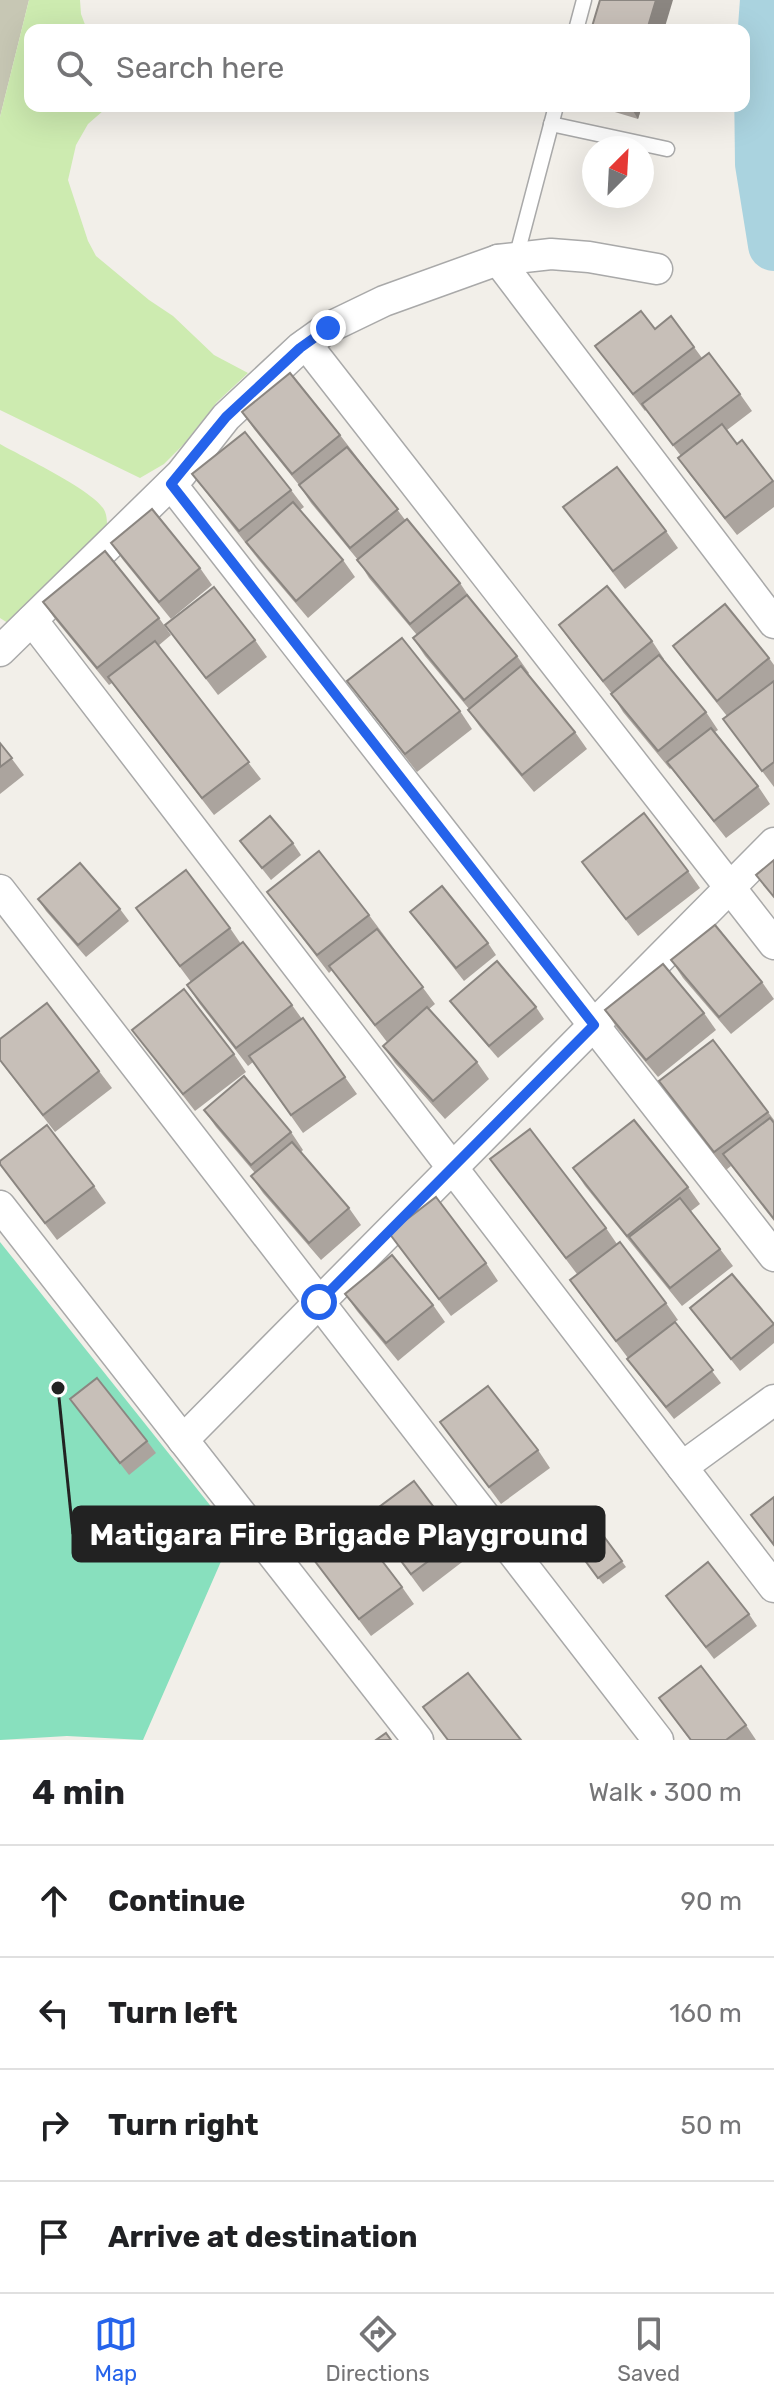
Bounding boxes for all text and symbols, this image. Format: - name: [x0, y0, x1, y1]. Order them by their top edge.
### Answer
- search box: [24, 24, 750, 112]
- icon: search: [52, 46, 96, 90]
- text: Search here: [116, 50, 284, 86]
- north arrow: [582, 136, 654, 208]
- route end: [310, 310, 346, 346]
- route start: [301, 1284, 337, 1320]
- callout: Matigara Fire Brigade Playground: [73, 1507, 604, 1561]
- text: Matigara Fire Brigade Playground: [90, 1517, 588, 1553]
- text: 4 min: [32, 1772, 125, 1813]
- text: Walk · 300 m: [588, 1777, 742, 1808]
- icon: ahead: [32, 1879, 76, 1923]
- text: Continue: [108, 1883, 245, 1919]
- text: 90 m: [681, 1886, 742, 1917]
- icon: left: [32, 1991, 76, 2035]
- text: Turn left: [108, 1995, 238, 2031]
- text: 160 m: [669, 1998, 742, 2029]
- icon: right: [32, 2103, 76, 2147]
- text: Turn right: [108, 2107, 259, 2143]
- text: 50 m: [681, 2110, 742, 2141]
- icon: arrive: [32, 2215, 76, 2259]
- text: Arrive at destination: [108, 2219, 418, 2255]
- tab: Map: [94, 2312, 138, 2387]
- tab: Directions: [325, 2312, 430, 2387]
- tab: Saved: [617, 2312, 680, 2387]

